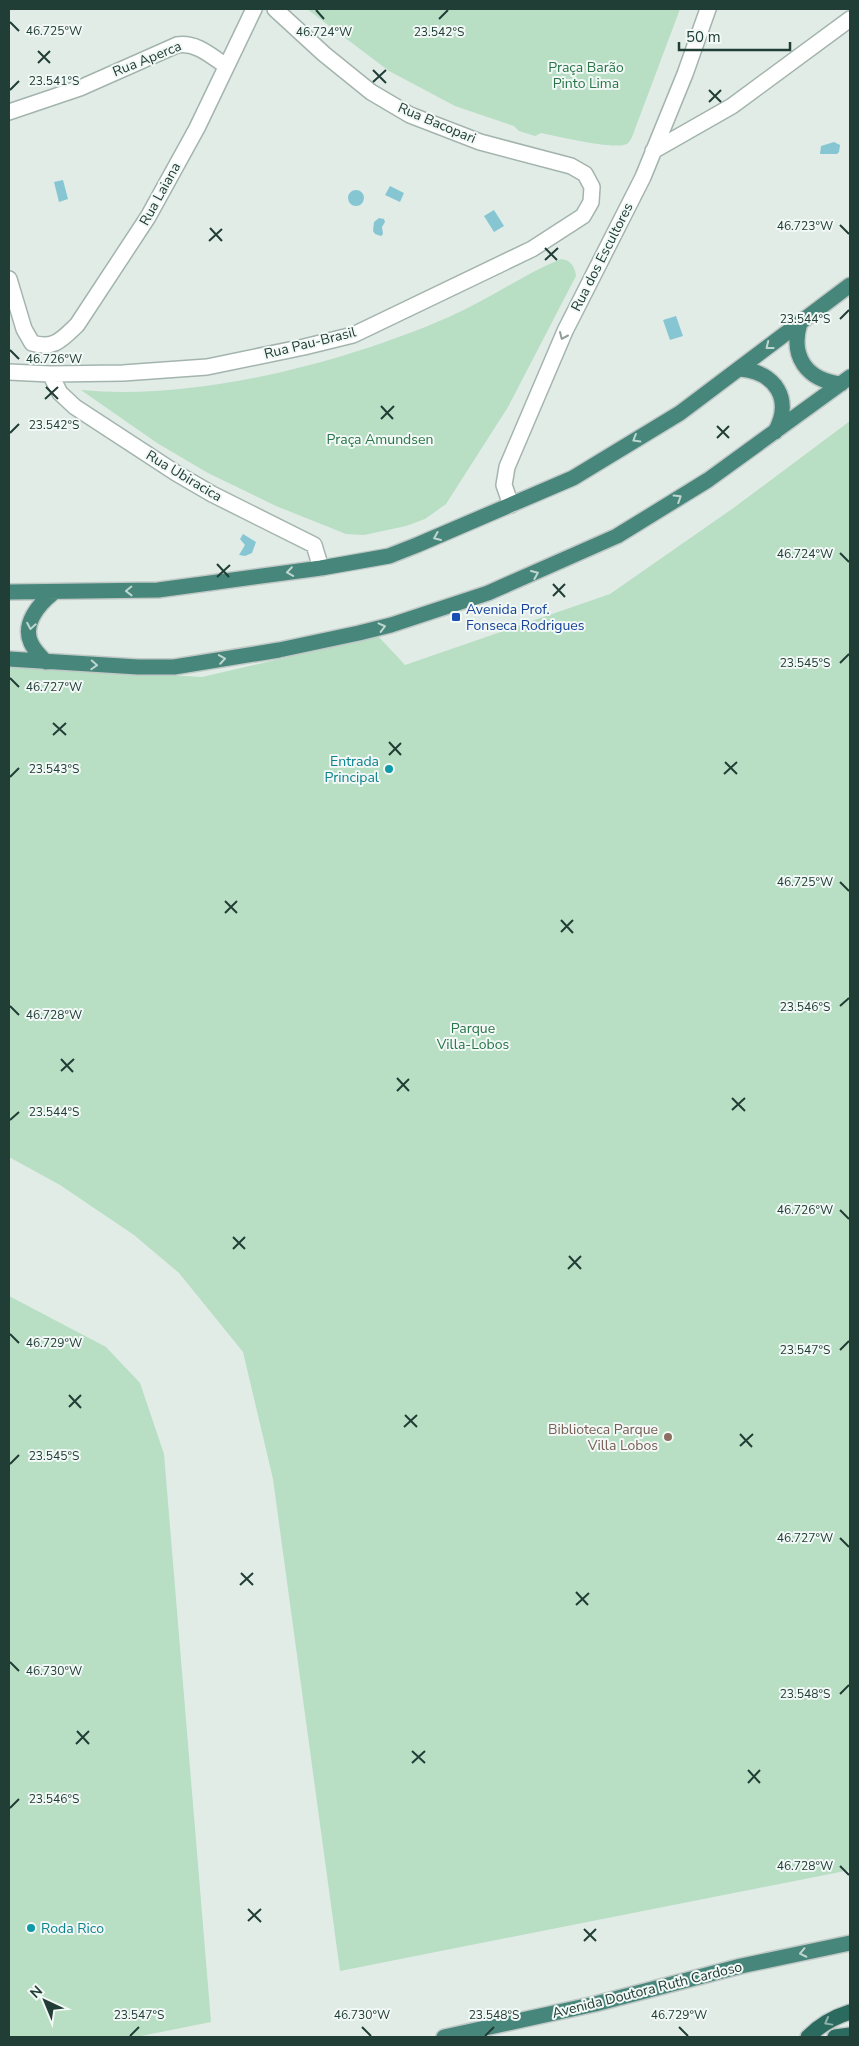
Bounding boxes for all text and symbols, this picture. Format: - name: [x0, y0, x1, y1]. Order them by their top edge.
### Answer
- scale bar: [679, 20, 790, 52]
- text: 46.725°W: [26, 23, 82, 39]
- text: 46.724°W: [296, 24, 352, 40]
- text: 23.542°S: [414, 24, 464, 40]
- text: 50 m: [686, 27, 721, 47]
- street label: Rua Aperca: [110, 37, 184, 81]
- park label: Praça Barão Pinto Lima: [548, 58, 624, 93]
- text: 23.541°S: [29, 73, 79, 89]
- street label: Rua Bacopari: [395, 98, 479, 148]
- street label: Rua Laiana: [135, 159, 185, 229]
- street label: Rua dos Escultores: [566, 199, 638, 315]
- text: 46.723°W: [777, 218, 833, 234]
- text: 23.544°S: [780, 311, 830, 327]
- street label: Rua Pau-Brasil: [262, 322, 359, 364]
- one-way arrow: [559, 331, 570, 340]
- one-way arrow: [765, 340, 775, 349]
- text: 46.726°W: [26, 351, 82, 367]
- text: 23.542°S: [29, 417, 79, 433]
- park label: Praça Amundsen: [327, 430, 433, 449]
- one-way arrow: [633, 433, 642, 443]
- street label: Rua Ubiracica: [142, 446, 226, 506]
- one-way arrow: [673, 495, 682, 505]
- one-way arrow: [433, 530, 442, 541]
- text: 46.724°W: [777, 546, 833, 562]
- one-way arrow: [286, 567, 294, 577]
- one-way arrow: [530, 569, 539, 580]
- one-way arrow: [124, 585, 132, 596]
- place label: Avenida Prof. Fonseca Rodrigues: [466, 600, 585, 635]
- marker: Avenida Prof. Fonseca Rodrigues: [450, 611, 462, 623]
- one-way arrow: [27, 622, 37, 631]
- one-way arrow: [377, 622, 386, 633]
- one-way arrow: [218, 655, 227, 665]
- text: 23.545°S: [780, 655, 830, 671]
- one-way arrow: [91, 659, 99, 670]
- text: 46.727°W: [26, 679, 82, 695]
- place label: Entrada Principal: [325, 752, 380, 787]
- text: 23.543°S: [29, 761, 79, 777]
- marker: Entrada Principal: [383, 763, 395, 775]
- text: 46.725°W: [777, 874, 833, 890]
- text: 23.546°S: [780, 999, 830, 1015]
- text: 46.728°W: [26, 1007, 82, 1023]
- park label: Parque Villa-Lobos: [436, 1019, 510, 1054]
- text: 23.544°S: [29, 1104, 79, 1120]
- text: 46.726°W: [777, 1202, 833, 1218]
- text: 46.729°W: [26, 1335, 82, 1351]
- text: 23.547°S: [780, 1342, 830, 1358]
- place label: Biblioteca Parque Villa Lobos: [548, 1420, 658, 1455]
- marker: Biblioteca Parque Villa Lobos: [662, 1431, 674, 1443]
- text: 23.545°S: [29, 1448, 79, 1464]
- text: 46.727°W: [777, 1530, 833, 1546]
- text: 46.730°W: [26, 1663, 82, 1679]
- text: 23.548°S: [780, 1686, 830, 1702]
- text: 23.546°S: [29, 1791, 79, 1807]
- text: 46.728°W: [777, 1858, 833, 1874]
- place label: Roda Rico: [41, 1919, 104, 1938]
- marker: Roda Rico: [25, 1922, 37, 1934]
- one-way arrow: [798, 1947, 807, 1958]
- street label: Avenida Doutora Ruth Cardoso: [550, 1957, 744, 2023]
- north arrow: [20, 1976, 70, 2026]
- text: N: [26, 1982, 47, 2002]
- text: 23.547°S: [114, 2007, 164, 2023]
- text: 46.730°W: [334, 2007, 390, 2023]
- text: 23.548°S: [469, 2007, 519, 2023]
- text: 46.729°W: [651, 2007, 707, 2023]
- one-way arrow: [824, 2016, 833, 2026]

